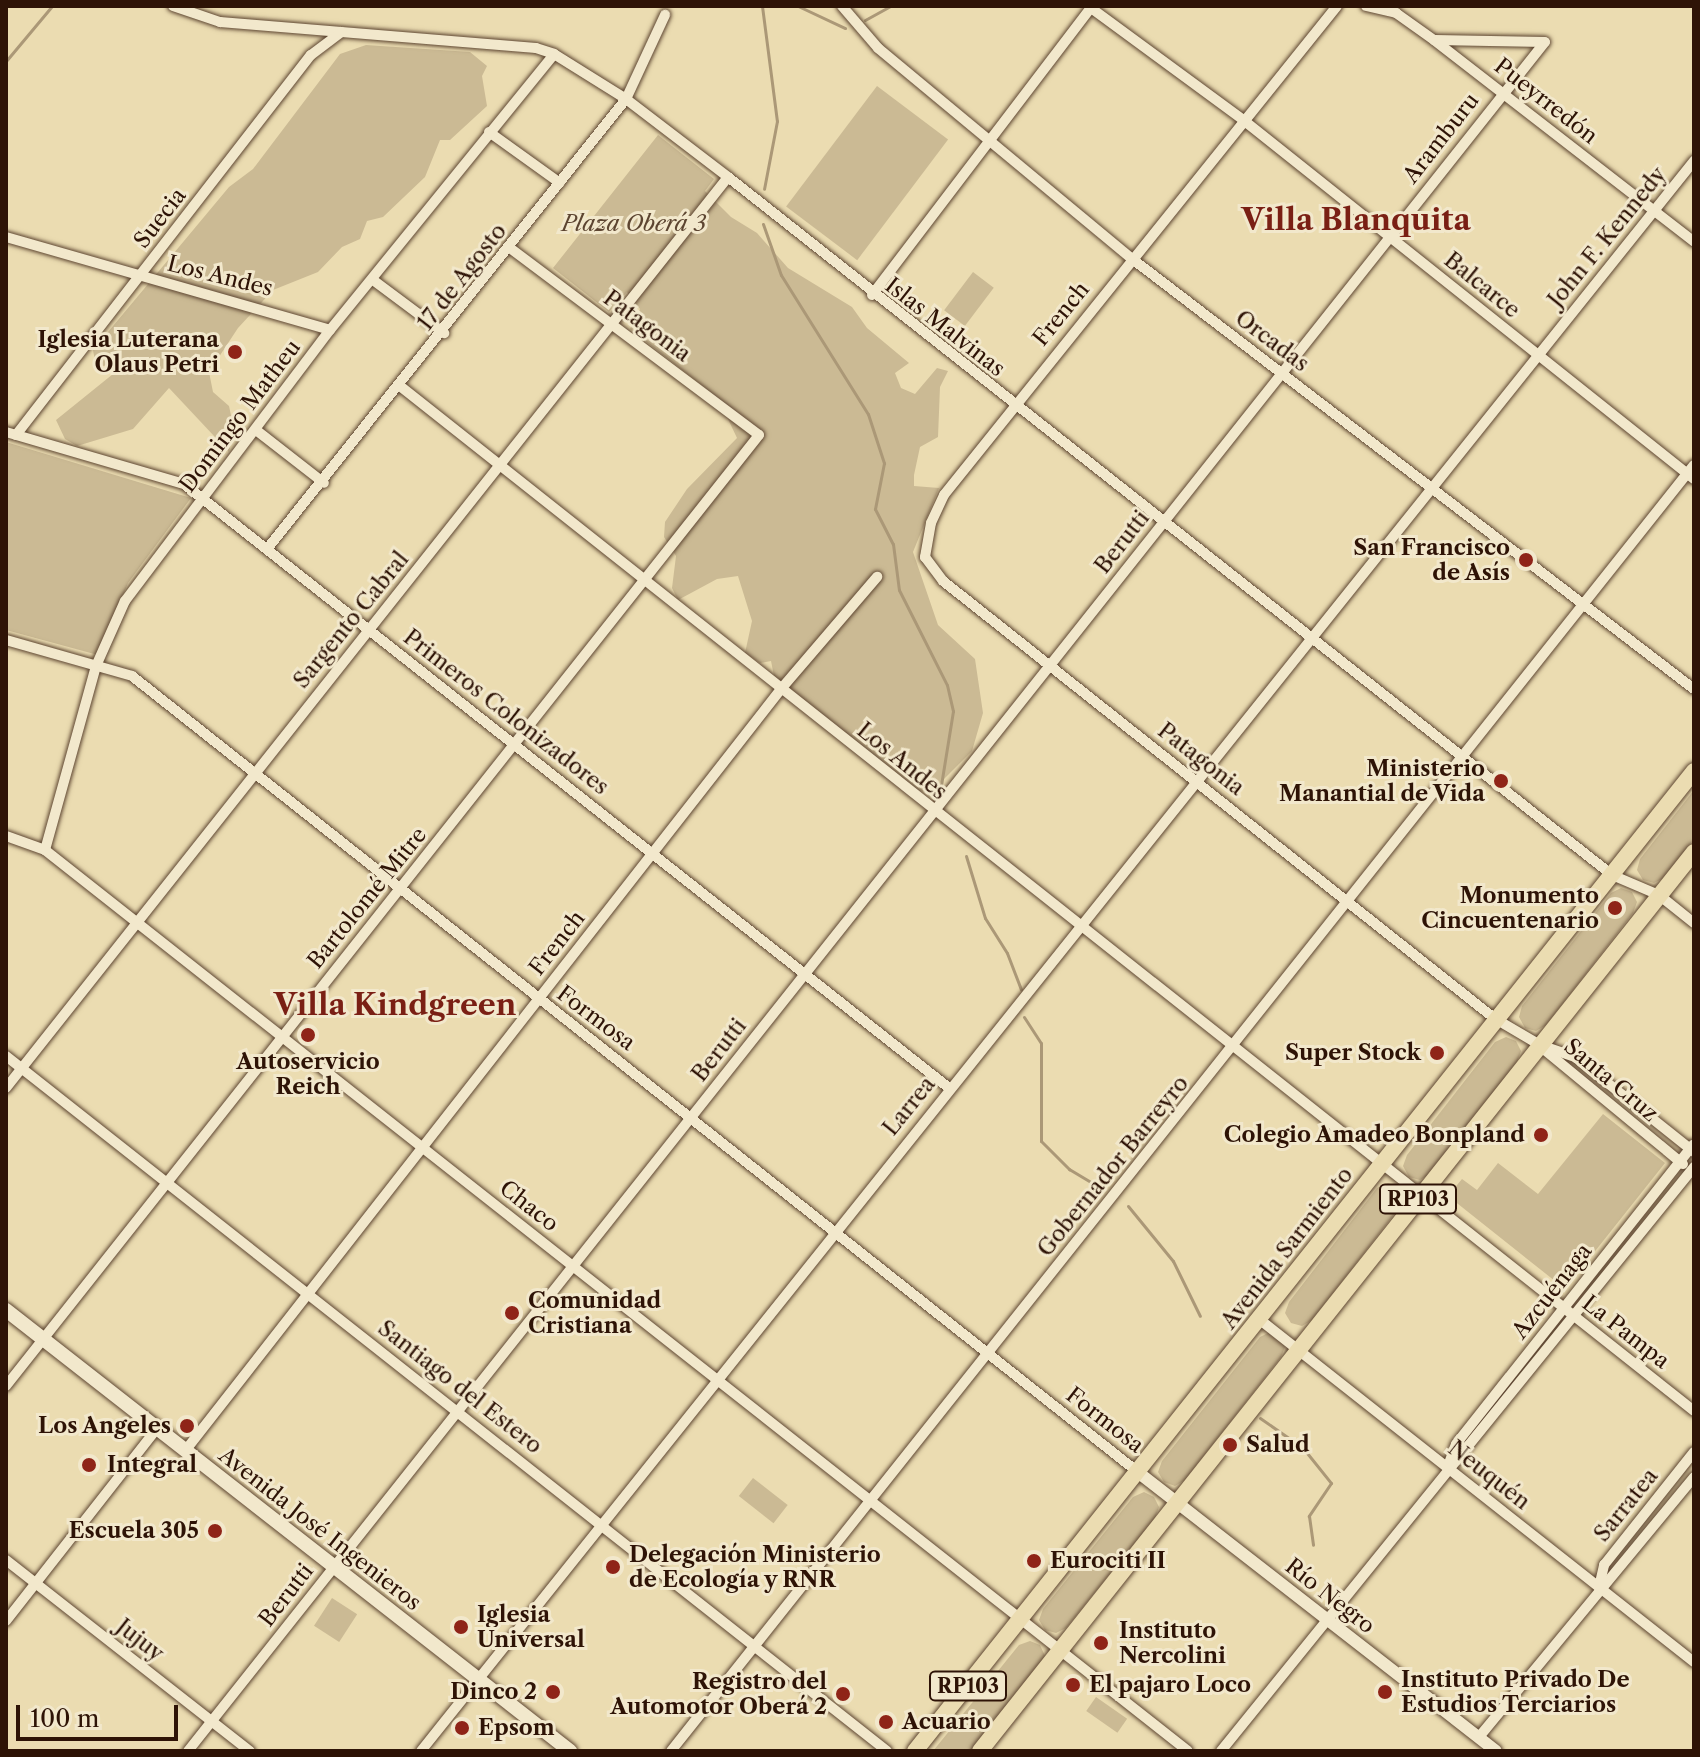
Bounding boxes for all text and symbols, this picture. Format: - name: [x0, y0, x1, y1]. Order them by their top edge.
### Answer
- street label: Pueyrredón: [1489, 53, 1603, 149]
- street label: Aramburu: [1398, 88, 1484, 188]
- street label: John F. Kennedy: [1542, 162, 1672, 312]
- street label: Suecia: [128, 183, 192, 253]
- district label: Villa Blanquita: [1241, 202, 1471, 238]
- park label: Plaza Oberá 3: [562, 211, 706, 237]
- street label: 17 de Agosto: [412, 218, 512, 336]
- street label: Balcarce: [1439, 247, 1525, 323]
- street label: Los Andes: [164, 250, 276, 302]
- street label: Islas Malvinas: [880, 272, 1010, 382]
- street label: French: [1027, 277, 1095, 351]
- street label: Patagonia: [598, 285, 696, 367]
- street label: Orcadas: [1230, 305, 1314, 377]
- place label: Iglesia Luterana Olaus Petri: [37, 326, 219, 378]
- street label: Domingo Matheu: [174, 335, 306, 497]
- marker: Iglesia Luterana Olaus Petri: [226, 343, 244, 361]
- street label: Berutti: [1089, 505, 1155, 579]
- place label: San Francisco de Asís: [1353, 534, 1510, 586]
- street label: Sargento Cabral: [288, 547, 414, 693]
- marker: San Francisco de Asís: [1517, 551, 1535, 569]
- street label: Primeros Colonizadores: [398, 624, 614, 800]
- street label: Los Andes: [851, 717, 953, 805]
- street label: Patagonia: [1153, 717, 1249, 801]
- place label: Ministerio Manantial de Vida: [1278, 755, 1485, 806]
- marker: Ministerio Manantial de Vida: [1492, 772, 1510, 790]
- street label: Bartolomé Mitre: [302, 822, 432, 974]
- place label: Monumento Cincuentenario: [1421, 882, 1599, 934]
- marker: Monumento Cincuentenario: [1606, 899, 1624, 917]
- street label: French: [524, 905, 590, 981]
- street label: Formosa: [552, 980, 640, 1056]
- district label: Villa Kindgreen: [274, 987, 516, 1023]
- street label: Berutti: [686, 1013, 752, 1087]
- marker: Autoservicio Reich: [299, 1026, 317, 1044]
- street label: Santa Cruz: [1559, 1033, 1663, 1127]
- place label: Super Stock: [1285, 1040, 1421, 1066]
- marker: Super Stock: [1428, 1044, 1446, 1062]
- place label: Autoservicio Reich: [236, 1048, 380, 1100]
- street label: Gobernador Barreyro: [1032, 1070, 1194, 1262]
- street label: Larrea: [877, 1071, 941, 1141]
- place label: Colegio Amadeo Bonpland: [1223, 1122, 1525, 1148]
- marker: Colegio Amadeo Bonpland: [1532, 1126, 1550, 1144]
- street label: Avenida Sarmiento: [1216, 1162, 1358, 1334]
- street label: Chaco: [494, 1175, 564, 1237]
- road number: RP103: [1378, 1183, 1458, 1215]
- street label: Azcuénaga: [1507, 1238, 1597, 1344]
- place label: Comunidad Cristiana: [528, 1287, 661, 1338]
- street label: La Pampa: [1577, 1290, 1675, 1374]
- marker: Comunidad Cristiana: [503, 1304, 521, 1322]
- street label: Santiago del Estero: [373, 1315, 547, 1459]
- street label: Formosa: [1061, 1382, 1149, 1458]
- place label: Los Angeles: [37, 1413, 171, 1439]
- marker: Los Angeles: [178, 1417, 196, 1435]
- place label: Salud: [1246, 1432, 1310, 1458]
- street label: Neuquén: [1443, 1435, 1535, 1515]
- marker: Salud: [1221, 1436, 1239, 1454]
- street label: Avenida José Ingenieros: [214, 1442, 426, 1616]
- place label: Integral: [107, 1452, 197, 1478]
- marker: Integral: [78, 1454, 100, 1476]
- street label: Sarratea: [1589, 1463, 1663, 1547]
- place label: Escuela 305: [68, 1518, 199, 1544]
- marker: Escuela 305: [206, 1522, 224, 1540]
- place label: Delegación Ministerio de Ecología y RNR: [629, 1541, 881, 1592]
- place label: Eurociti II: [1050, 1548, 1166, 1574]
- marker: Eurociti II: [1025, 1552, 1043, 1570]
- street label: Río Negro: [1280, 1553, 1380, 1639]
- street label: Berutti: [253, 1558, 319, 1632]
- marker: Delegación Ministerio de Ecología y RNR: [604, 1558, 622, 1576]
- place label: Iglesia Universal: [477, 1601, 585, 1652]
- street label: Jujuy: [111, 1613, 169, 1667]
- place label: Instituto Nercolini: [1119, 1617, 1226, 1668]
- marker: Iglesia Universal: [452, 1618, 470, 1636]
- marker: Instituto Nercolini: [1090, 1632, 1112, 1654]
- place label: Instituto Privado De Estudios Terciarios: [1401, 1666, 1630, 1718]
- place label: Registro del Automotor Oberá 2: [610, 1668, 827, 1720]
- road number: RP103: [928, 1670, 1008, 1702]
- place label: El pajaro Loco: [1089, 1672, 1251, 1698]
- marker: El pajaro Loco: [1064, 1676, 1082, 1694]
- place label: Dinco 2: [450, 1679, 537, 1705]
- marker: Dinco 2: [544, 1683, 562, 1701]
- marker: Instituto Privado De Estudios Terciarios: [1376, 1683, 1394, 1701]
- marker: Registro del Automotor Oberá 2: [834, 1685, 852, 1703]
- scale bar: [20, 1689, 182, 1739]
- text: 100 m: [30, 1704, 99, 1733]
- place label: Acuario: [902, 1709, 991, 1735]
- marker: Acuario: [877, 1713, 895, 1731]
- place label: Epsom: [478, 1715, 555, 1741]
- marker: Epsom: [453, 1719, 471, 1737]

